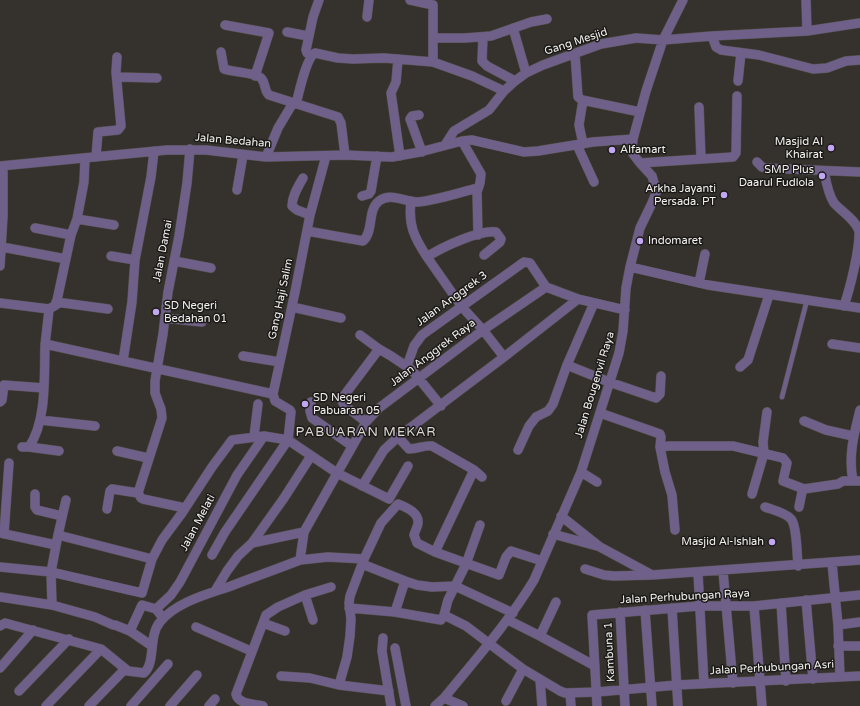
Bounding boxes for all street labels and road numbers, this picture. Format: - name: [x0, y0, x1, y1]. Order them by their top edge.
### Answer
- street label: Gang Mesjid: [543, 26, 609, 58]
- street label: Jalan Bedahan: [194, 131, 272, 151]
- street label: Jalan Damai: [150, 219, 176, 283]
- street label: Gang Haji Salim: [266, 257, 296, 341]
- street label: Jalan Anggrek 3: [414, 269, 490, 329]
- street label: Jalan Anggrek Raya: [388, 317, 478, 389]
- street label: Jalan Bougenvil Raya: [573, 330, 617, 440]
- street label: Jalan Melati: [178, 492, 218, 554]
- street label: Jalan Perhubungan Raya: [620, 587, 750, 607]
- street label: Kambuna 1: [602, 622, 618, 682]
- street label: Jalan Perhubungan Asri: [710, 658, 834, 678]

